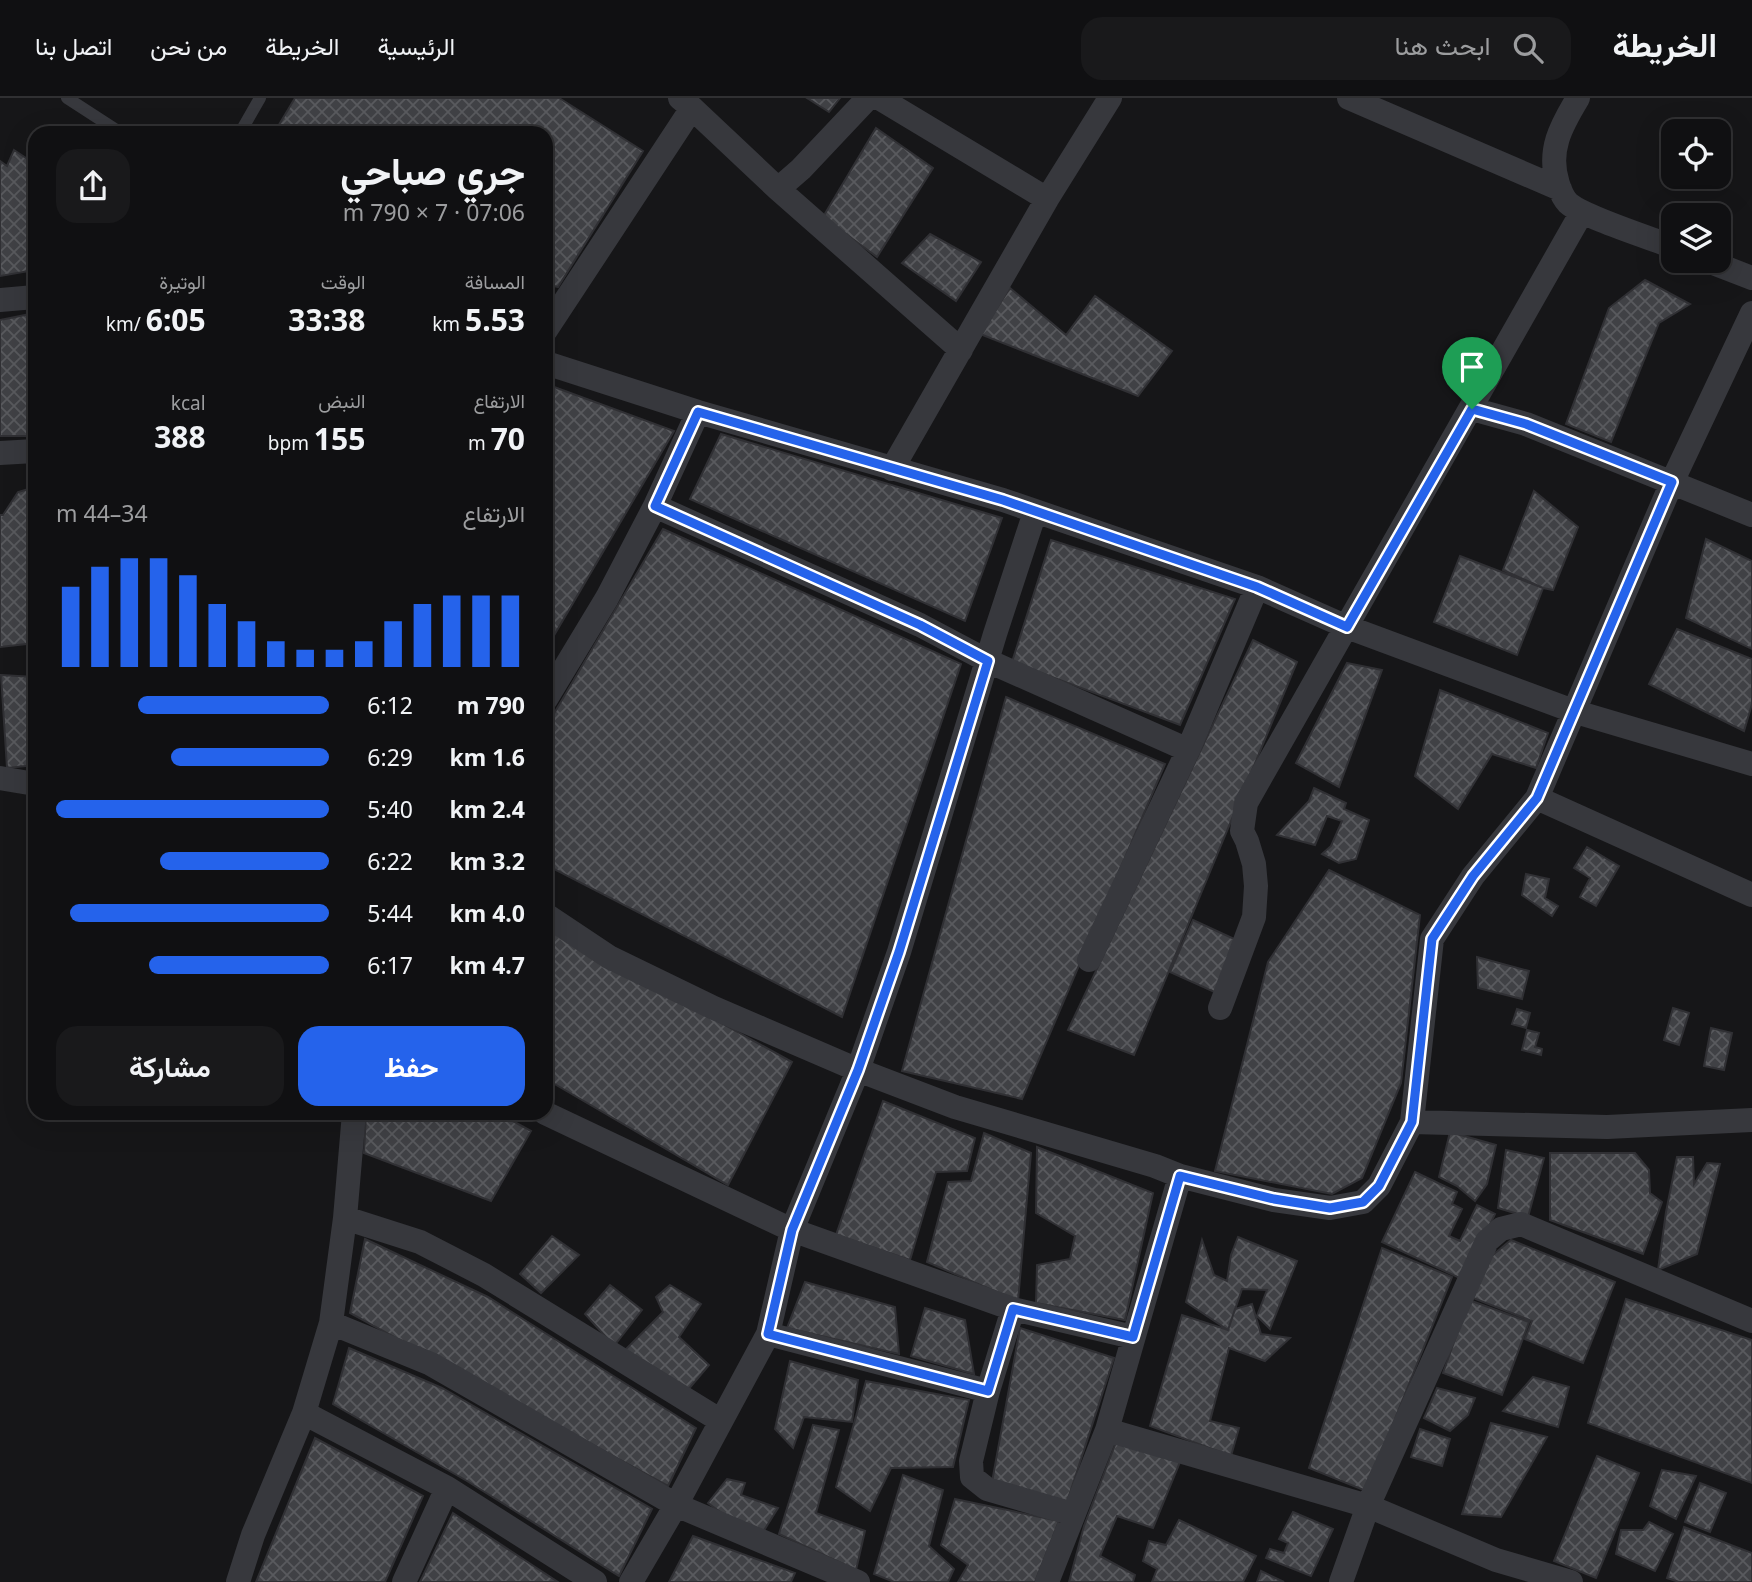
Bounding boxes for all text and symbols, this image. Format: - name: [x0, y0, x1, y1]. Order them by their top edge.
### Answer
- search box: [1081, 17, 1571, 80]
- text: الخريطة: [1613, 22, 1717, 67]
- text: ابحث هنا: [1395, 27, 1491, 63]
- text: اتصل بنا: [35, 29, 112, 62]
- text: من نحن: [150, 29, 227, 62]
- text: الخريطة: [265, 29, 339, 62]
- text: الرئيسية: [377, 29, 455, 62]
- icon: search: [1509, 29, 1547, 67]
- map controls: [1661, 119, 1731, 273]
- button: locate: [1661, 119, 1731, 189]
- text: جري صباحي: [340, 144, 525, 196]
- button: share: [56, 149, 130, 223]
- text: 07:06 · 7 × 790 m: [343, 196, 525, 228]
- button: layers: [1661, 203, 1731, 273]
- text: الوتيرة: [159, 269, 206, 295]
- text: الوقت: [321, 269, 365, 295]
- text: المسافة: [465, 269, 525, 295]
- text: 6:05: [146, 299, 206, 340]
- text: 33:38: [288, 299, 365, 340]
- text: 5.53: [465, 299, 525, 340]
- text: /km: [106, 311, 146, 337]
- text: km: [432, 311, 465, 337]
- pin: [1442, 337, 1502, 409]
- icon: arrive: [1453, 348, 1491, 386]
- text: النبض: [318, 388, 365, 414]
- text: الارتفاع: [473, 388, 525, 414]
- text: kcal: [171, 390, 206, 416]
- text: 388: [154, 416, 206, 457]
- text: 155: [314, 418, 365, 459]
- text: 70: [491, 418, 525, 459]
- text: bpm: [268, 430, 314, 456]
- text: m: [468, 430, 491, 456]
- text: 34–44 m: [56, 497, 148, 529]
- text: الارتفاع: [463, 497, 525, 529]
- text: 6:12: [367, 689, 413, 721]
- text: 790 m: [457, 689, 525, 721]
- text: 6:29: [367, 741, 413, 773]
- text: 1.6 km: [450, 741, 525, 773]
- text: 5:40: [367, 793, 413, 825]
- text: 2.4 km: [450, 793, 525, 825]
- text: 6:22: [367, 845, 413, 877]
- text: 3.2 km: [450, 845, 525, 877]
- text: 5:44: [367, 897, 413, 929]
- text: 4.0 km: [450, 897, 525, 929]
- text: 6:17: [367, 949, 413, 981]
- text: 4.7 km: [450, 949, 525, 981]
- button: مشاركة: [56, 1026, 284, 1106]
- button: حفظ: [298, 1026, 525, 1106]

